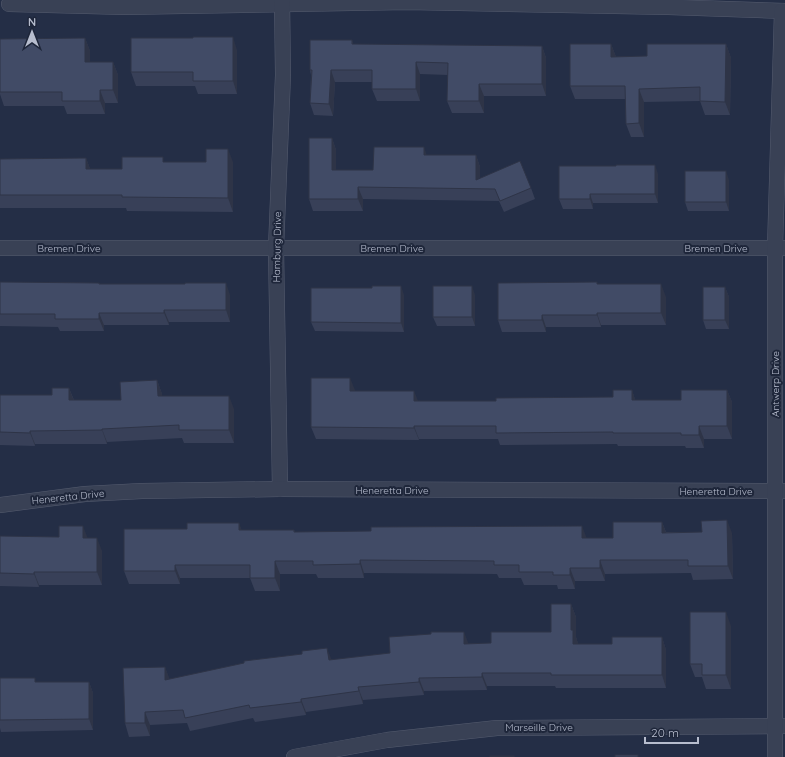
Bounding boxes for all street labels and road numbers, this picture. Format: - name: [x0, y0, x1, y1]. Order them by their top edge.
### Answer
- street label: Hamburg Drive: [270, 211, 284, 283]
- street label: Bremen Drive: [37, 242, 101, 255]
- street label: Bremen Drive: [360, 242, 424, 255]
- street label: Bremen Drive: [684, 242, 748, 255]
- street label: Antwerp Drive: [769, 351, 782, 417]
- street label: Heneretta Drive: [355, 484, 429, 497]
- street label: Heneretta Drive: [679, 485, 753, 498]
- street label: Heneretta Drive: [31, 487, 105, 507]
- street label: Marseille Drive: [505, 721, 573, 734]

